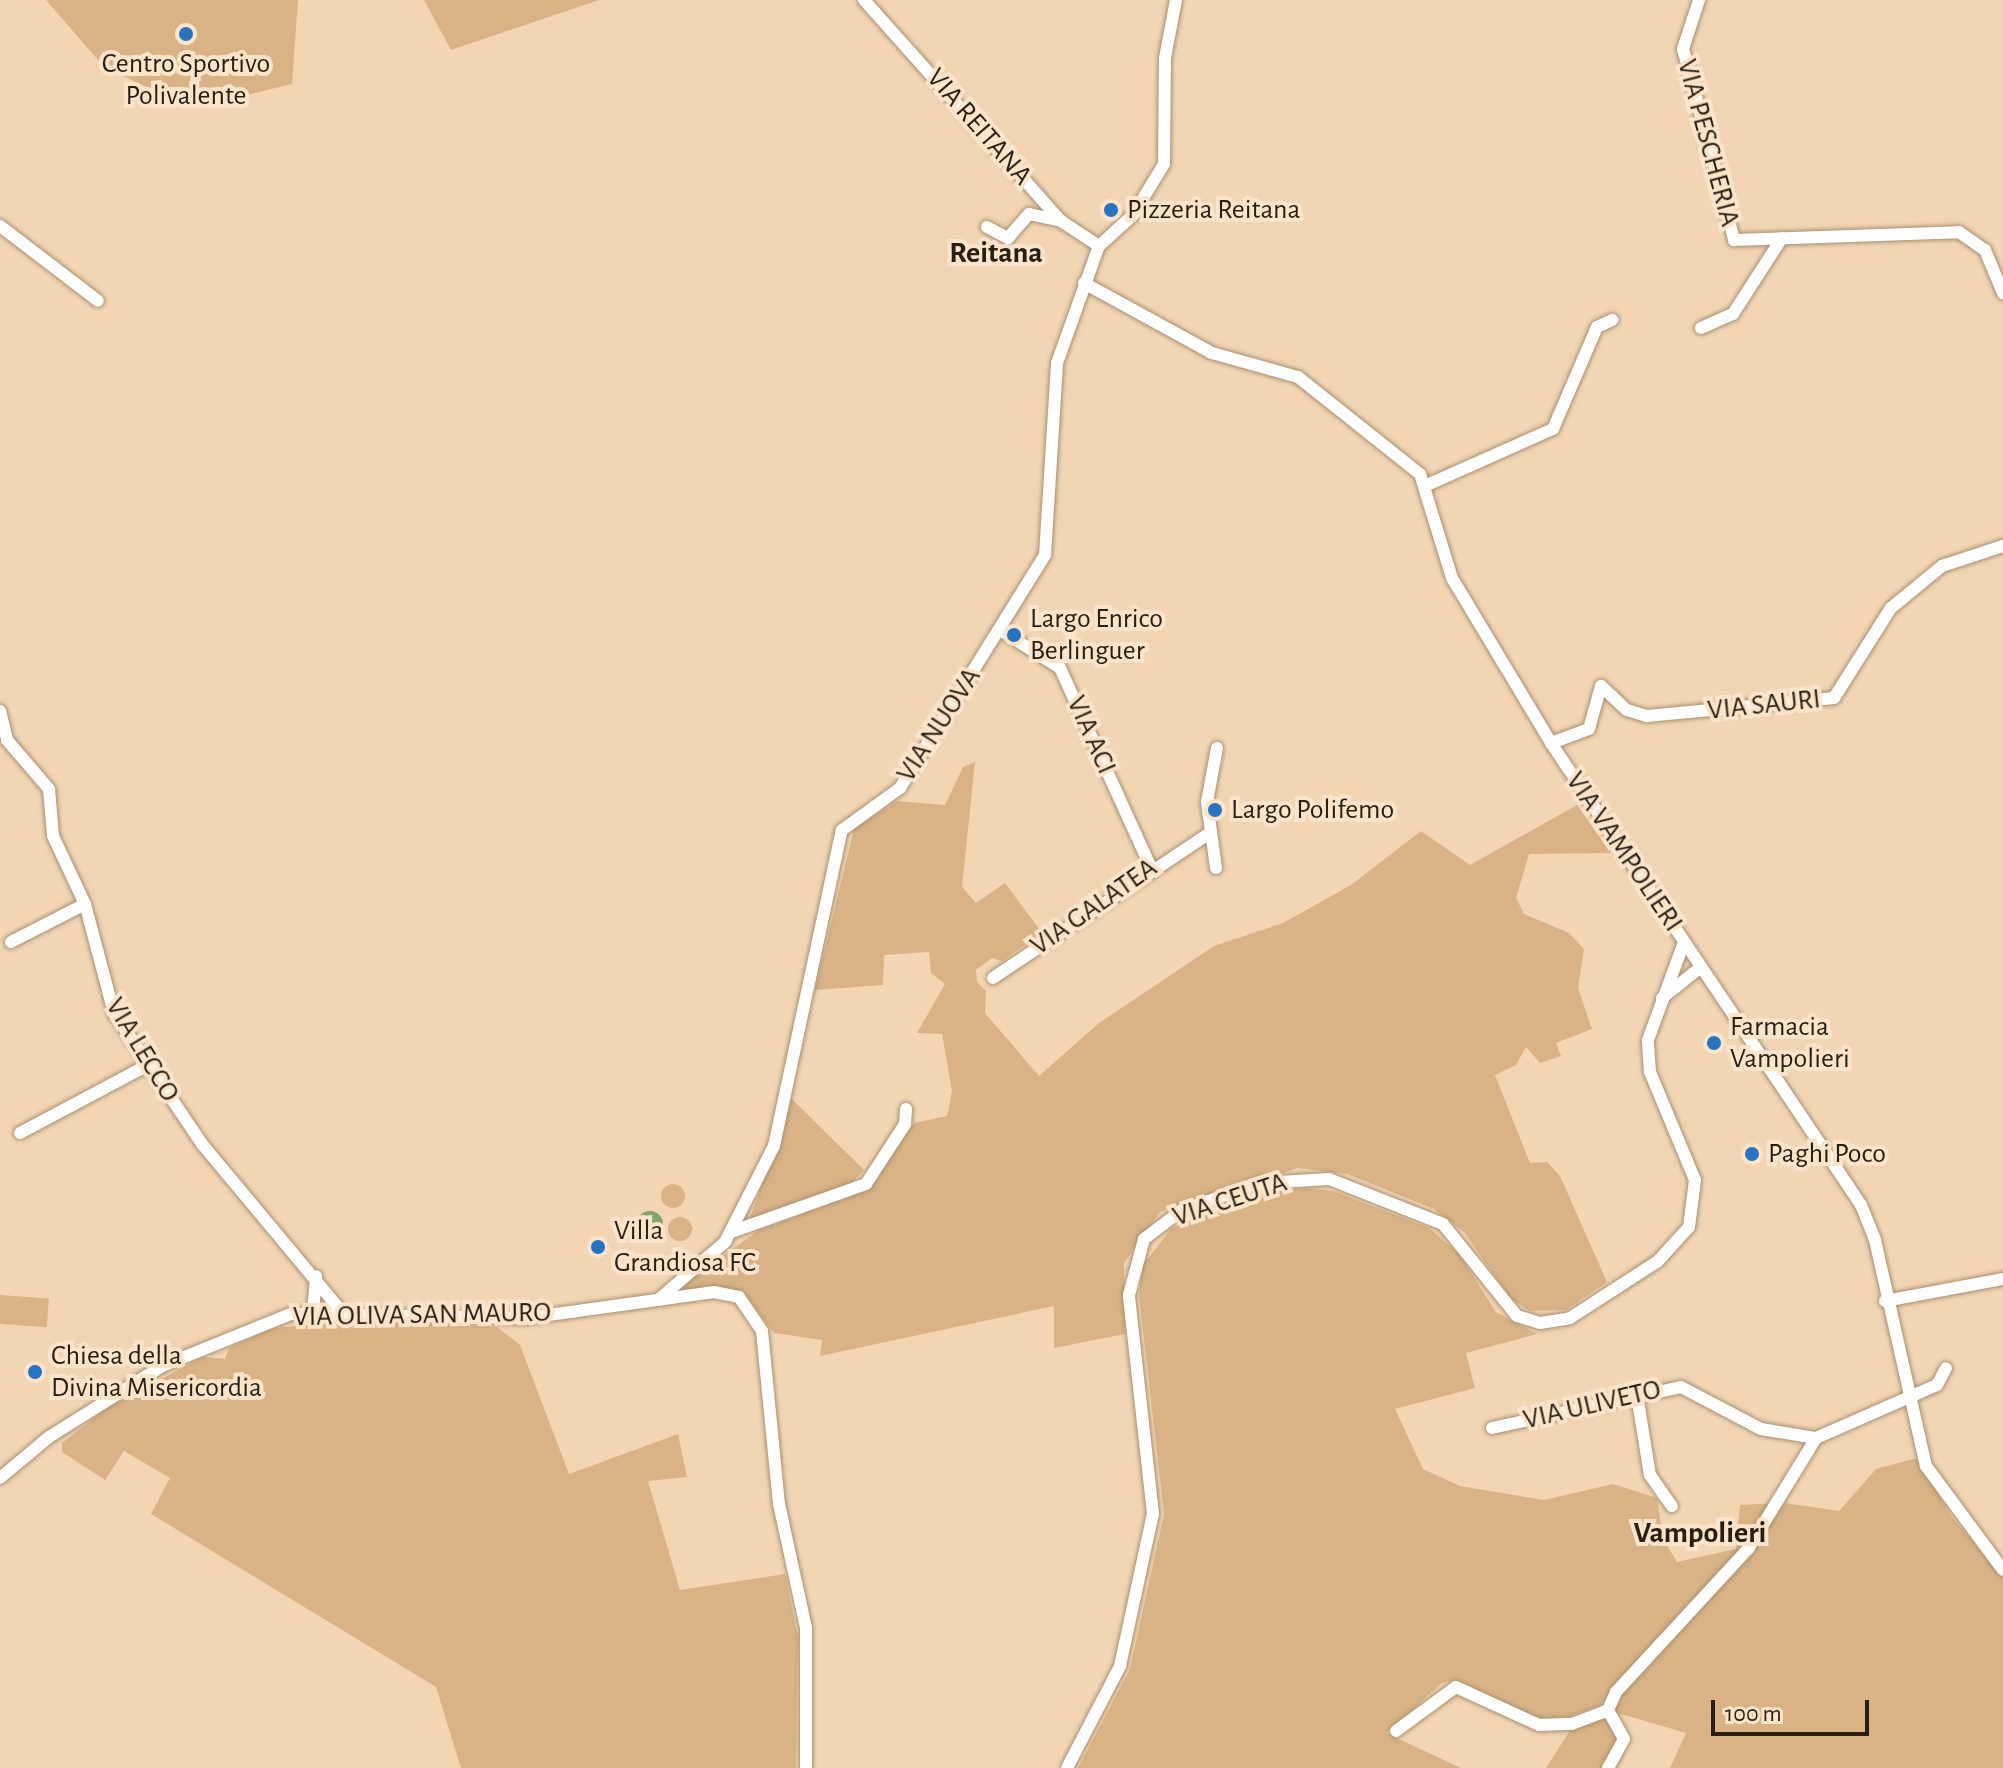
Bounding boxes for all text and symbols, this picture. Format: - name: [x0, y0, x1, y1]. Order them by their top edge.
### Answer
- marker: Centro Sportivo Polivalente: [177, 25, 195, 43]
- place label: Centro Sportivo Polivalente: [102, 47, 270, 113]
- street label: VIA PESCHERIA: [1670, 56, 1746, 230]
- street label: VIA REITANA: [919, 62, 1039, 192]
- place label: Pizzeria Reitana: [1127, 193, 1300, 227]
- marker: Pizzeria Reitana: [1102, 201, 1120, 219]
- district label: Reitana: [949, 235, 1043, 271]
- place label: Largo Enrico Berlinguer: [1030, 602, 1163, 668]
- marker: Largo Enrico Berlinguer: [1005, 626, 1023, 644]
- street label: VIA NUOVA: [890, 662, 988, 788]
- street label: VIA SAURI: [1706, 682, 1822, 728]
- street label: VIA ACI: [1059, 691, 1123, 779]
- street label: VIA VAMPOLIERI: [1558, 766, 1690, 938]
- place label: Largo Polifemo: [1231, 793, 1394, 827]
- marker: Largo Polifemo: [1206, 801, 1224, 819]
- street label: VIA GALATEA: [1024, 851, 1164, 963]
- street label: VIA LECCO: [98, 992, 186, 1108]
- place label: Farmacia Vampolieri: [1730, 1010, 1850, 1076]
- marker: Farmacia Vampolieri: [1705, 1034, 1723, 1052]
- place label: Paghi Poco: [1768, 1137, 1886, 1171]
- marker: Paghi Poco: [1743, 1145, 1761, 1163]
- street label: VIA CEUTA: [1169, 1166, 1291, 1234]
- place label: Villa Grandiosa FC: [614, 1214, 756, 1280]
- marker: Villa Grandiosa FC: [589, 1238, 607, 1256]
- street label: VIA OLIVA SAN MAURO: [293, 1296, 551, 1334]
- place label: Chiesa della Divina Misericordia: [51, 1339, 262, 1405]
- marker: Chiesa della Divina Misericordia: [26, 1363, 44, 1381]
- street label: VIA ULIVETO: [1520, 1373, 1664, 1437]
- district label: Vampolieri: [1634, 1515, 1766, 1551]
- scale bar: [1715, 1684, 1873, 1734]
- text: 100 m: [1725, 1702, 1782, 1726]

